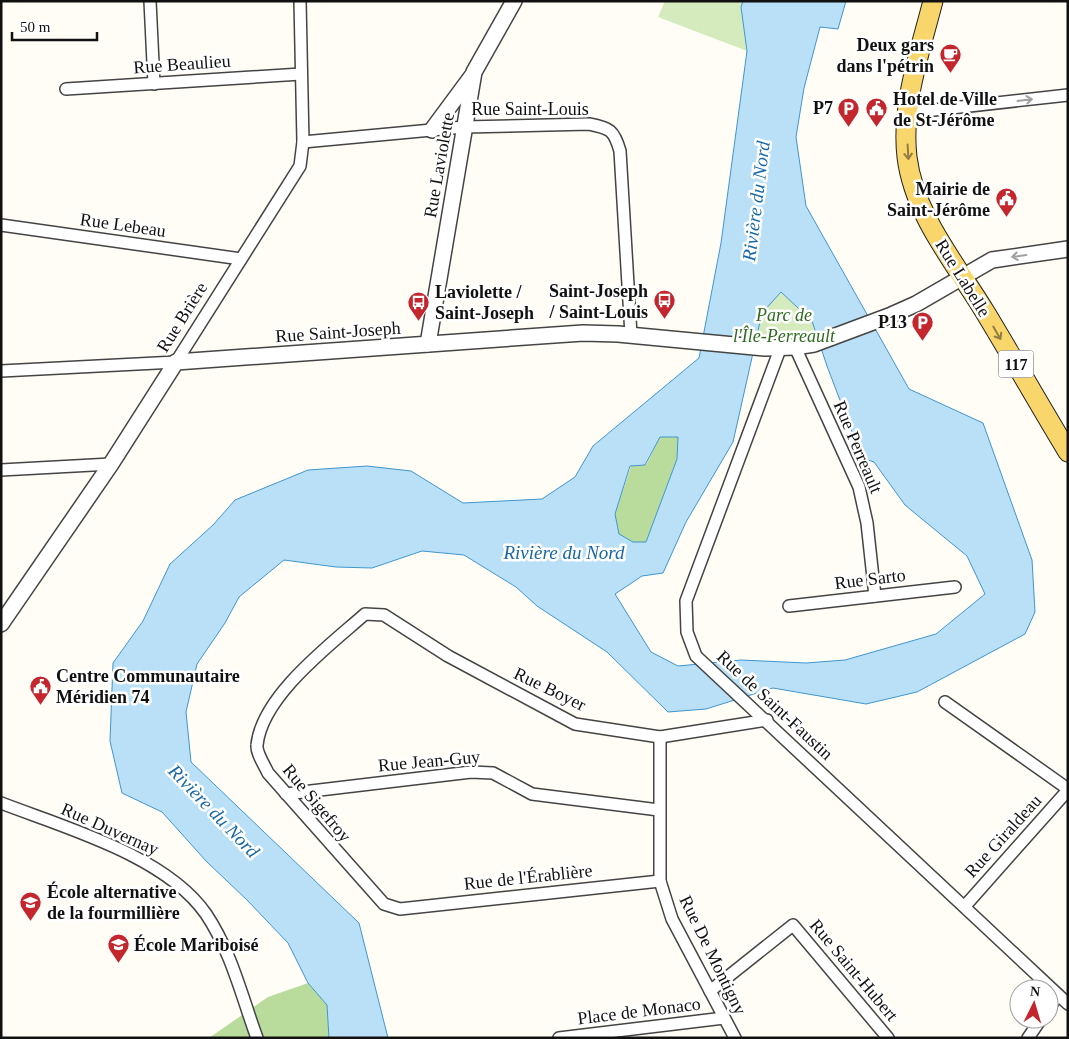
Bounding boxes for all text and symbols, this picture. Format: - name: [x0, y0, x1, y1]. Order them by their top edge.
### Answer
- scale bar: [12, 10, 98, 42]
- text: 50 m: [20, 19, 51, 35]
- place label: Deux gars dans l'pétrin: [836, 35, 934, 76]
- cafe icon: Deux gars dans l'pétrin: [938, 43, 962, 74]
- street label: Rue Beaulieu: [133, 51, 231, 77]
- place label: Hotel de Ville de St-Jérôme: [893, 89, 997, 130]
- one-way arrow: [1017, 95, 1033, 105]
- parking icon: P7: [837, 96, 861, 127]
- public building icon: Hotel de Ville de St-Jérôme: [865, 97, 889, 128]
- place label: P7: [813, 98, 833, 118]
- street label: Rue Saint-Louis: [471, 99, 589, 119]
- street label: Rue Laviolette: [420, 111, 458, 219]
- water label: Rivière du Nord: [738, 139, 774, 263]
- one-way arrow: [903, 144, 912, 160]
- place label: Mairie de Saint-Jérôme: [887, 179, 990, 220]
- public building icon: Mairie de Saint-Jérôme: [994, 187, 1018, 218]
- street label: Rue Lebeau: [79, 209, 167, 241]
- street label: Rue Labelle: [931, 236, 995, 320]
- one-way arrow: [1012, 251, 1028, 261]
- street label: Rue Brière: [153, 278, 211, 356]
- place label: Saint-Joseph / Saint-Louis: [548, 281, 648, 322]
- place label: Laviolette / Saint-Joseph: [435, 282, 534, 323]
- bus stop icon: Saint-Joseph / Saint-Louis: [652, 289, 676, 320]
- bus stop icon: Laviolette / Saint-Joseph: [407, 290, 431, 321]
- park label: Parc de l'Île-Perreault: [733, 305, 836, 346]
- parking icon: P13: [911, 310, 935, 341]
- place label: P13: [878, 312, 907, 332]
- street label: Rue Saint-Joseph: [275, 318, 401, 346]
- one-way arrow: [993, 326, 1003, 340]
- road number: 117: [998, 350, 1034, 378]
- street label: Rue Perreault: [830, 398, 886, 496]
- water label: Rivière du Nord: [502, 542, 625, 563]
- street label: Rue Sarto: [833, 565, 907, 593]
- street label: Rue de Saint-Faustin: [713, 646, 837, 764]
- street label: Rue Boyer: [511, 663, 589, 715]
- place label: Centre Communautaire Méridien 74: [56, 666, 240, 707]
- public building icon: Centre Communautaire Méridien 74: [28, 674, 52, 705]
- street label: Rue Jean-Guy: [377, 747, 481, 775]
- water label: Rivière du Nord: [164, 759, 264, 862]
- street label: Rue Sigefroy: [279, 760, 355, 846]
- street label: Rue Giraldeau: [961, 790, 1045, 882]
- street label: Rue Duvernay: [58, 799, 162, 859]
- street label: Rue de l'Érablière: [463, 859, 593, 894]
- place label: École alternative de la fourmillière: [47, 881, 180, 923]
- school or university icon: École alternative de la fourmillière: [19, 890, 43, 921]
- street label: Rue De Montigny: [676, 892, 750, 1018]
- street label: Rue Saint-Hubert: [806, 915, 902, 1025]
- school or university icon: École Mariboisé: [106, 933, 130, 964]
- place label: École Mariboisé: [134, 934, 258, 955]
- north arrow: [1009, 979, 1059, 1029]
- text: N: [1029, 984, 1041, 999]
- street label: Place de Monaco: [576, 994, 702, 1028]

